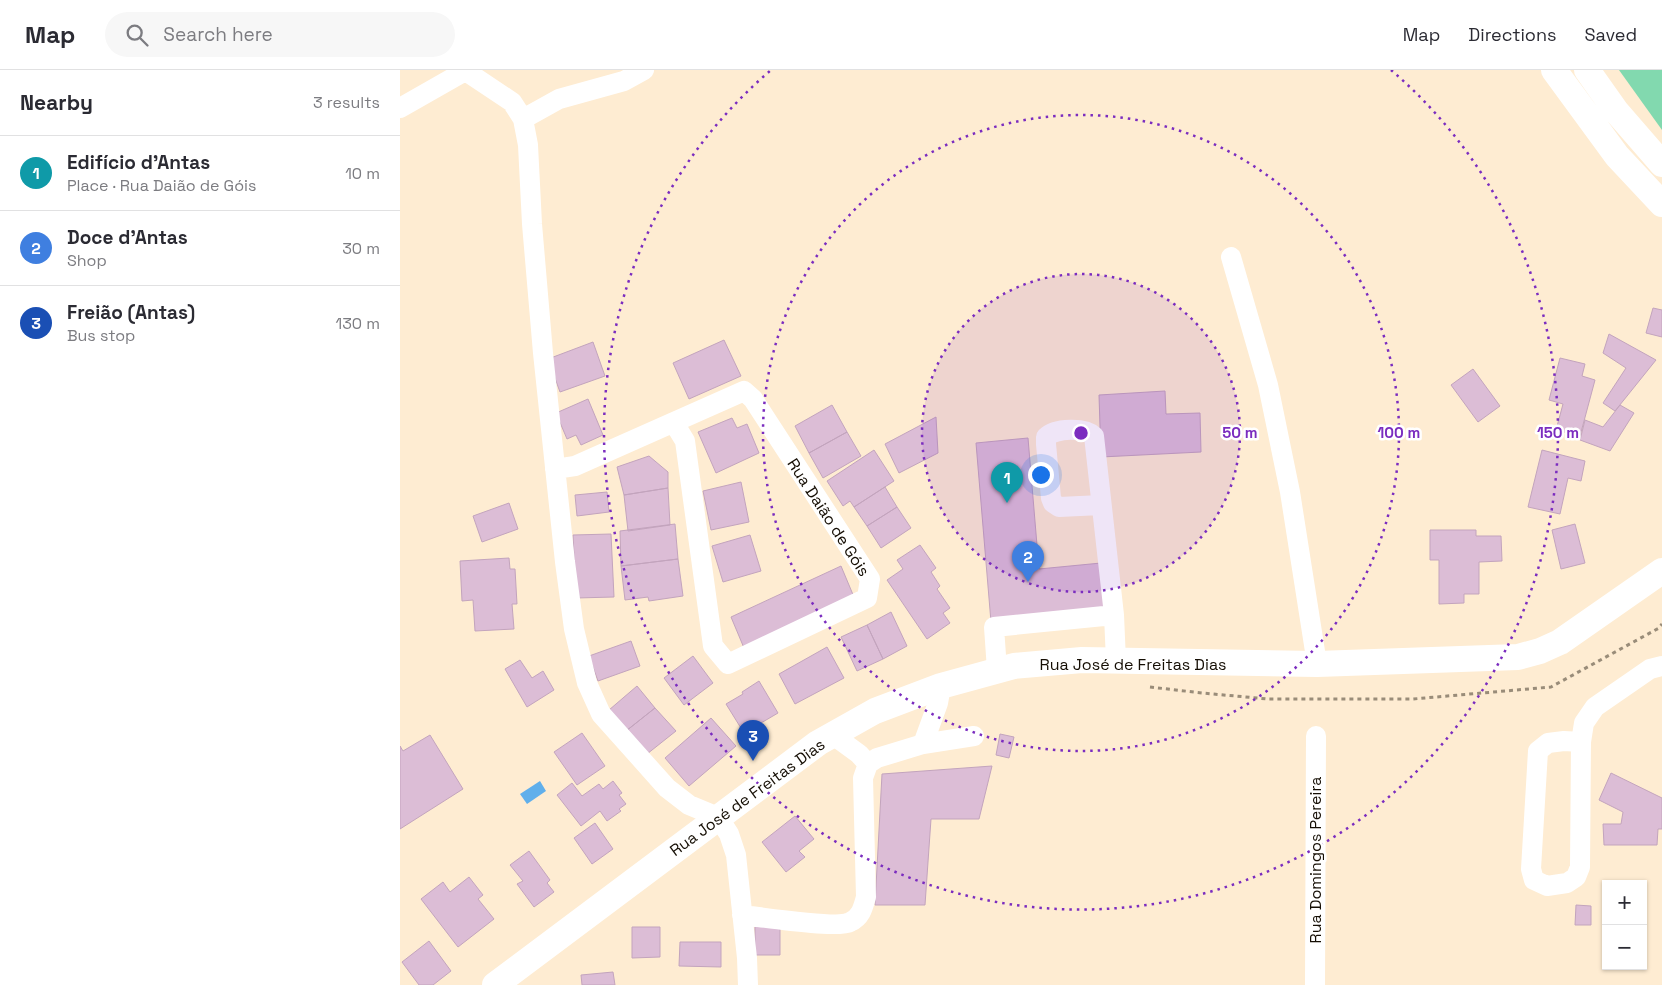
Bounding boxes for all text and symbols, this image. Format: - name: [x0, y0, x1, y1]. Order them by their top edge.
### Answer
- search box: [105, 12, 455, 57]
- text: Map: [25, 19, 75, 50]
- icon: search: [123, 21, 151, 49]
- text: Search here: [163, 22, 273, 47]
- text: Map: [1403, 23, 1440, 46]
- text: Directions: [1468, 23, 1557, 46]
- text: Saved: [1585, 23, 1637, 46]
- text: Nearby: [20, 89, 93, 116]
- text: 3 results: [313, 92, 380, 113]
- text: Edifício d'Antas: [67, 150, 210, 175]
- text: 1: [32, 163, 40, 184]
- text: 10 m: [345, 163, 380, 184]
- text: Place · Rua Daião de Góis: [67, 175, 256, 196]
- text: Doce d'Antas: [67, 225, 188, 250]
- text: 2: [31, 238, 41, 259]
- text: 30 m: [342, 238, 380, 259]
- text: Shop: [67, 250, 107, 271]
- text: Freião (Antas): [67, 300, 195, 325]
- text: 3: [31, 313, 41, 334]
- text: 130 m: [336, 313, 380, 334]
- text: Bus stop: [67, 325, 135, 346]
- text: 50 m: [1222, 423, 1258, 442]
- text: 100 m: [1378, 423, 1420, 442]
- text: 150 m: [1537, 423, 1579, 442]
- centre of rings: [1072, 424, 1090, 442]
- street label: Rua Daião de Góis: [783, 454, 875, 580]
- pin: 1: [991, 462, 1023, 503]
- your location: [1028, 462, 1054, 488]
- pin: 2: [1012, 541, 1044, 582]
- street label: Rua José de Freitas Dias: [1040, 654, 1226, 675]
- pin: 3: [737, 720, 769, 761]
- street label: Rua José de Freitas Dias: [666, 734, 829, 861]
- street label: Rua Domingos Pereira: [1305, 777, 1326, 943]
- map controls: [1602, 880, 1647, 970]
- button: +: [1602, 880, 1647, 925]
- button: −: [1602, 925, 1647, 970]

